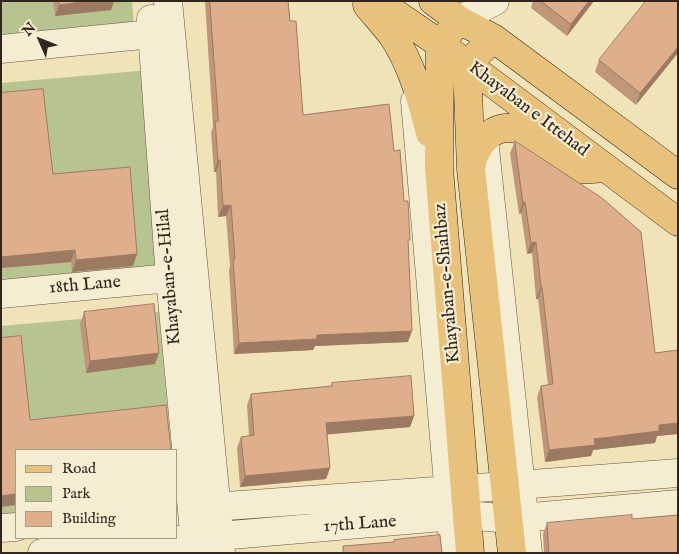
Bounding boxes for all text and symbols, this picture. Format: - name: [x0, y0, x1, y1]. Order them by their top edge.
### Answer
- north arrow: [15, 15, 65, 65]
- text: N: [19, 19, 40, 40]
- street label: Khayaban e Ittehad: [464, 58, 592, 162]
- street label: Khayaban-e-Shahbaz: [430, 202, 466, 364]
- street label: Khayaban-e-Hilal: [153, 208, 187, 346]
- street label: 18th Lane: [48, 272, 122, 300]
- legend: [15, 449, 178, 539]
- text: Road: [62, 459, 96, 478]
- text: Park: [62, 484, 91, 503]
- text: Building: [62, 509, 116, 528]
- street label: 17th Lane: [323, 512, 397, 538]

